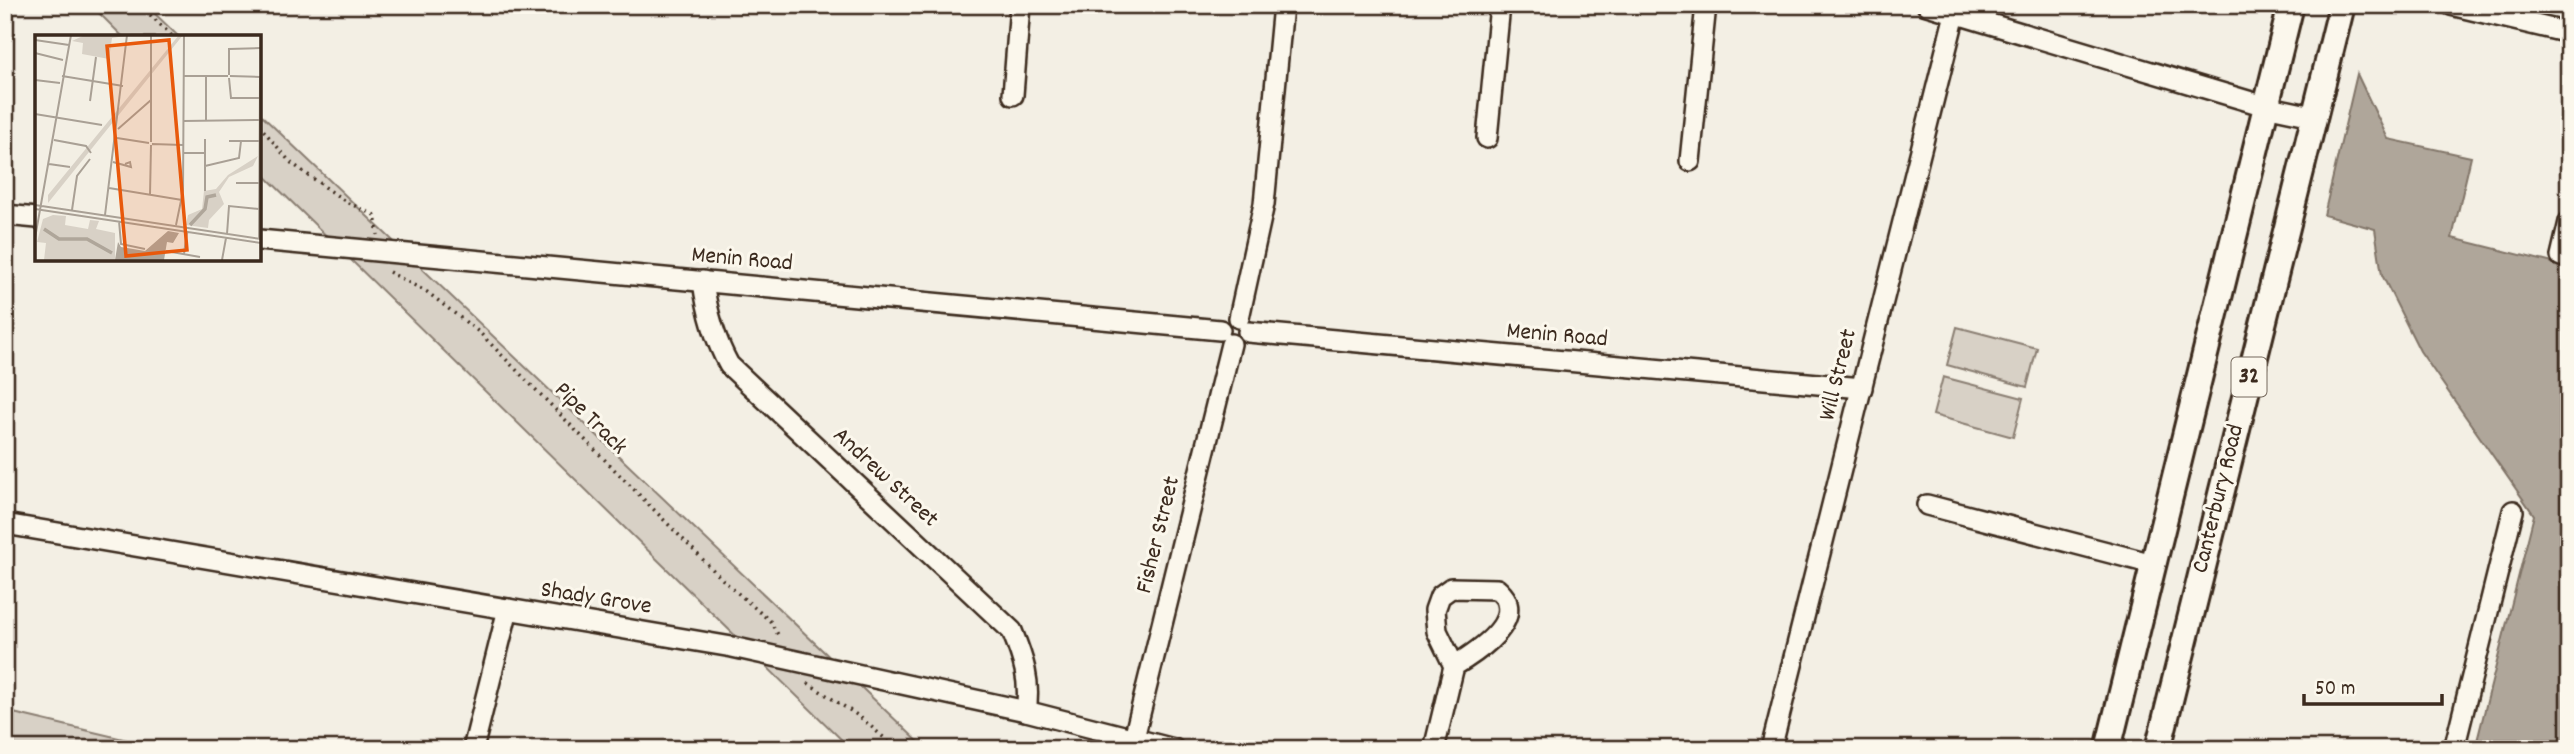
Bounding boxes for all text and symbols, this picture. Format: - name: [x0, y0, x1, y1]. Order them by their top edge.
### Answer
- inset map: [35, 35, 261, 261]
- street label: Menin Road: [690, 239, 794, 281]
- street label: Menin Road: [1505, 315, 1609, 357]
- street label: Will Street: [1811, 325, 1867, 424]
- road number: 32: [2232, 358, 2266, 396]
- street label: Pipe Track: [546, 375, 634, 463]
- street label: Andrew Street: [824, 420, 946, 536]
- street label: Canterbury Road: [2184, 421, 2254, 577]
- street label: Fisher Street: [1128, 473, 1190, 597]
- street label: Shady Grove: [538, 573, 654, 625]
- scale bar: [2304, 663, 2443, 707]
- text: 50 m: [2315, 675, 2355, 705]

